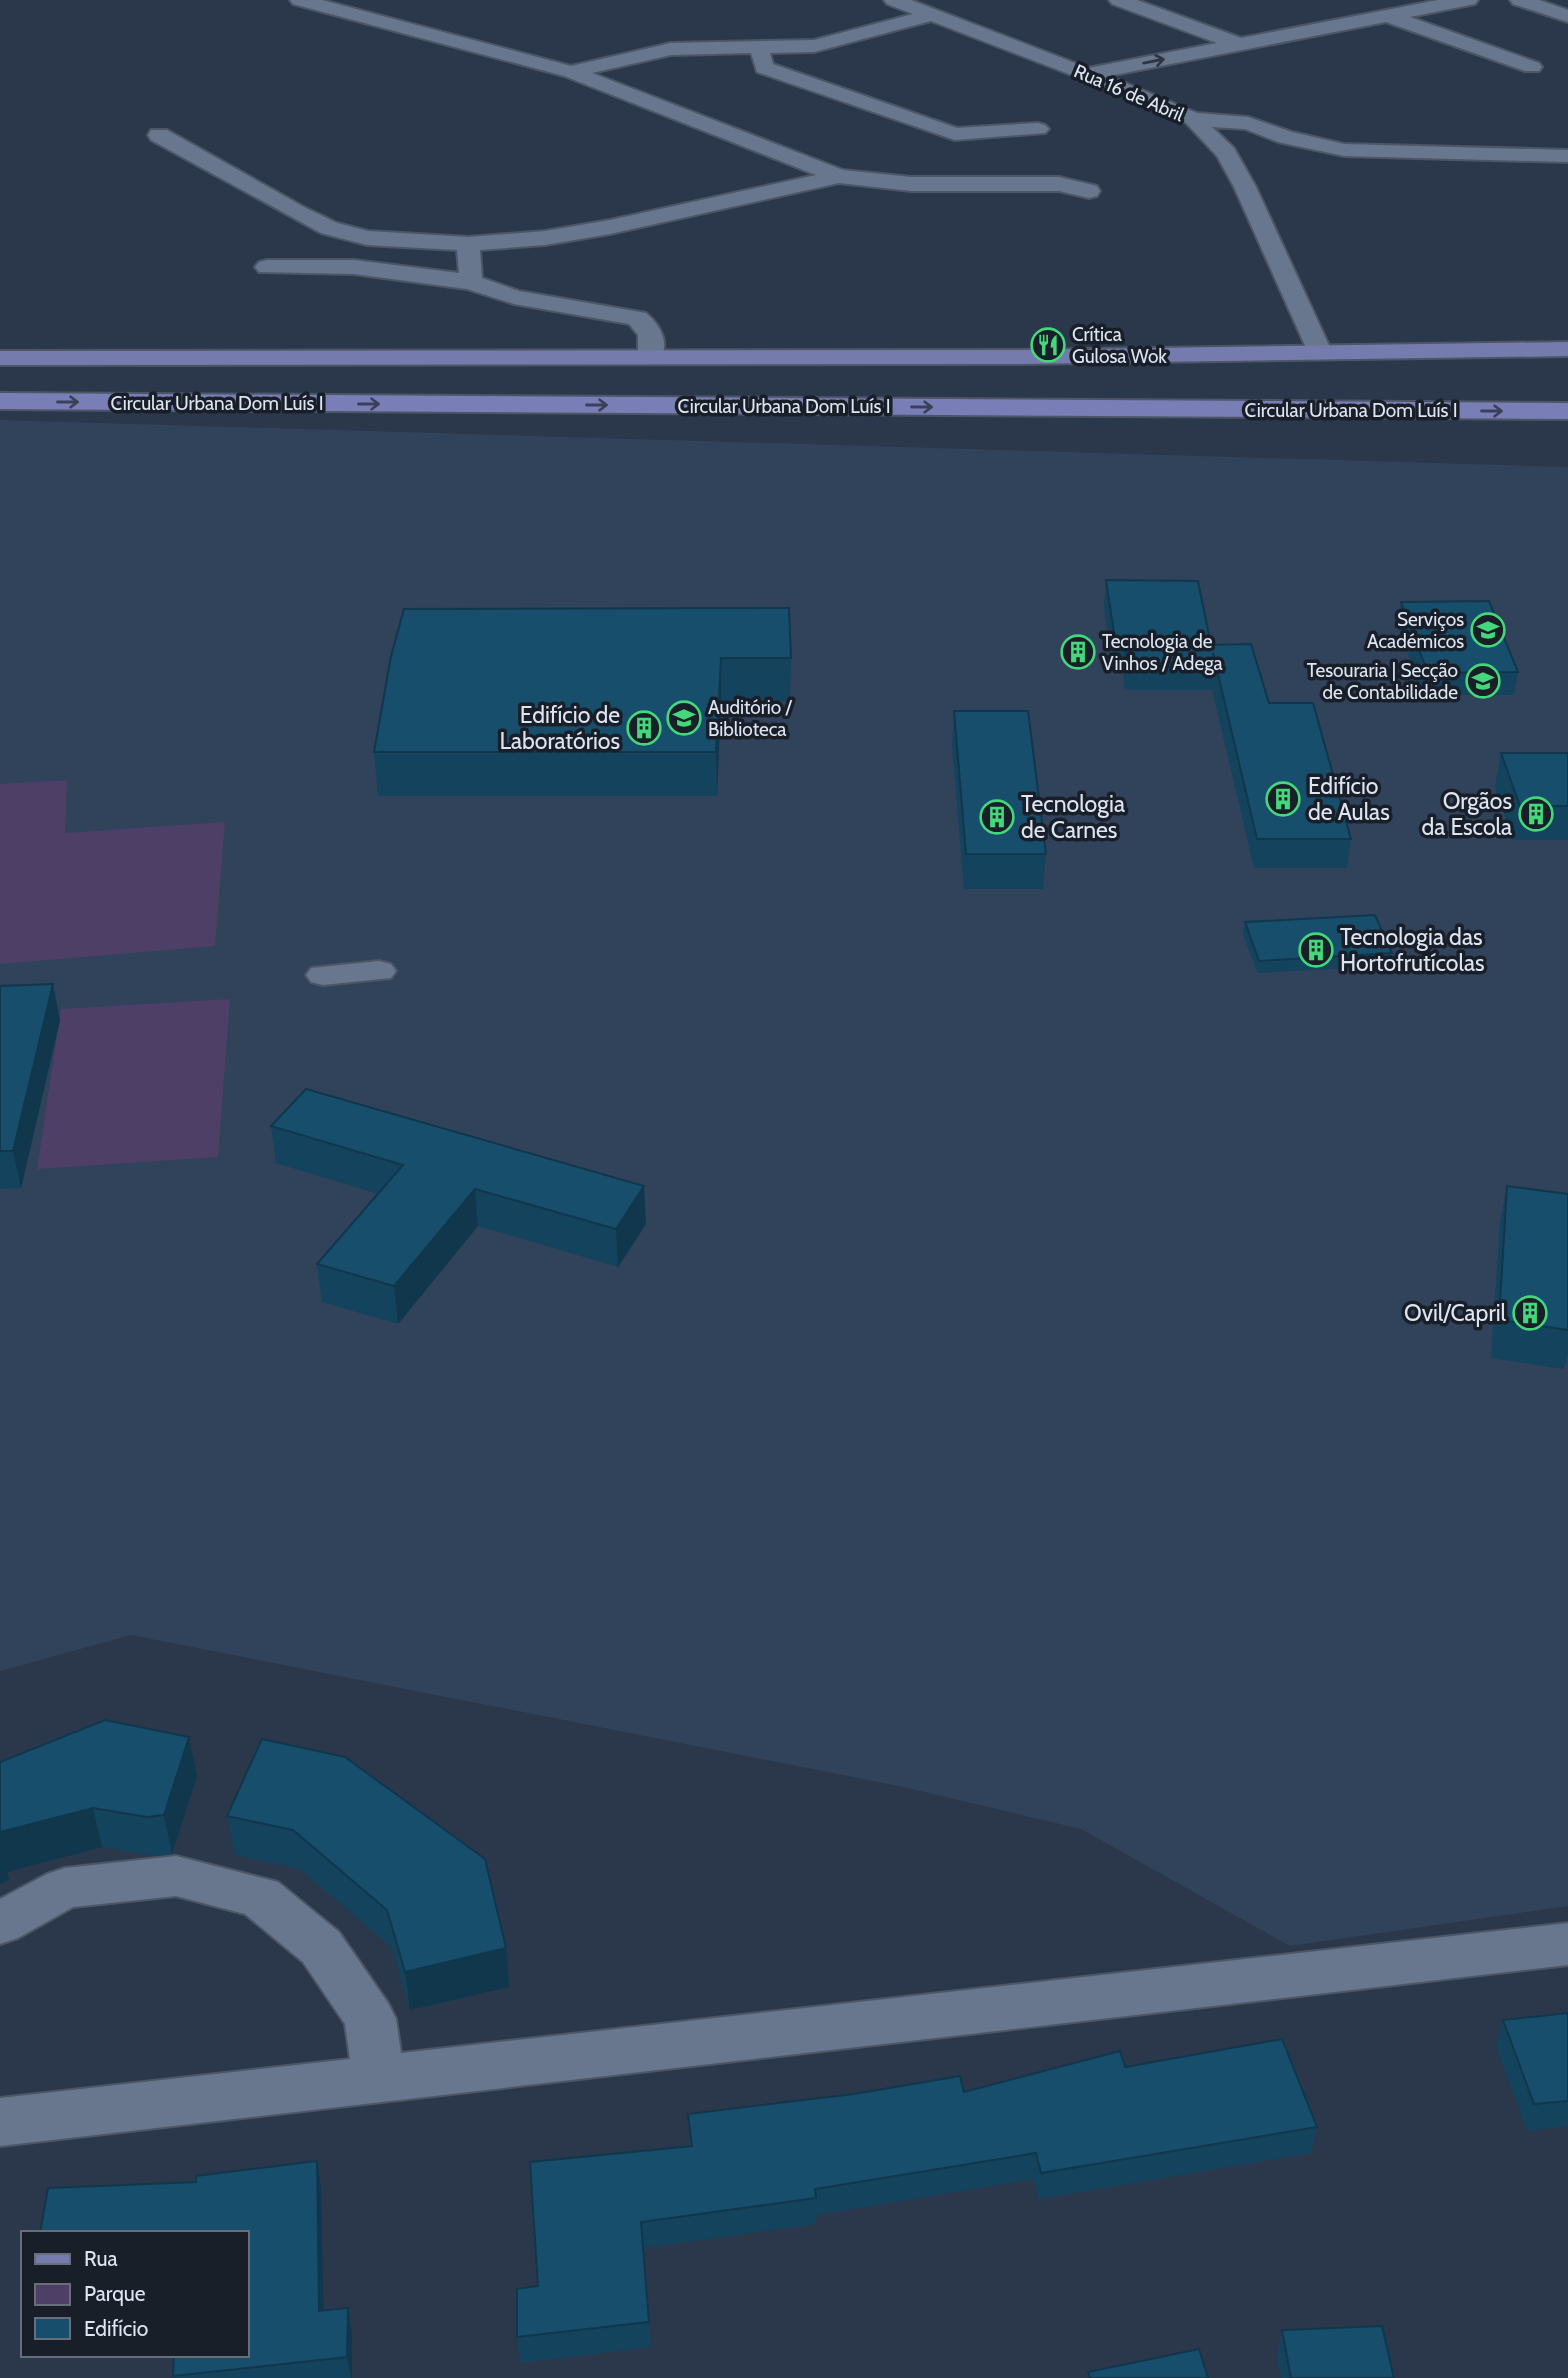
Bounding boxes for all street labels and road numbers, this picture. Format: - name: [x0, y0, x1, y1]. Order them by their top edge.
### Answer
- street label: Rua 16 de Abril: [1071, 60, 1188, 127]
- street label: Circular Urbana Dom Luís I: [110, 392, 324, 415]
- street label: Circular Urbana Dom Luís I: [677, 395, 891, 418]
- street label: Circular Urbana Dom Luís I: [1244, 399, 1458, 422]

